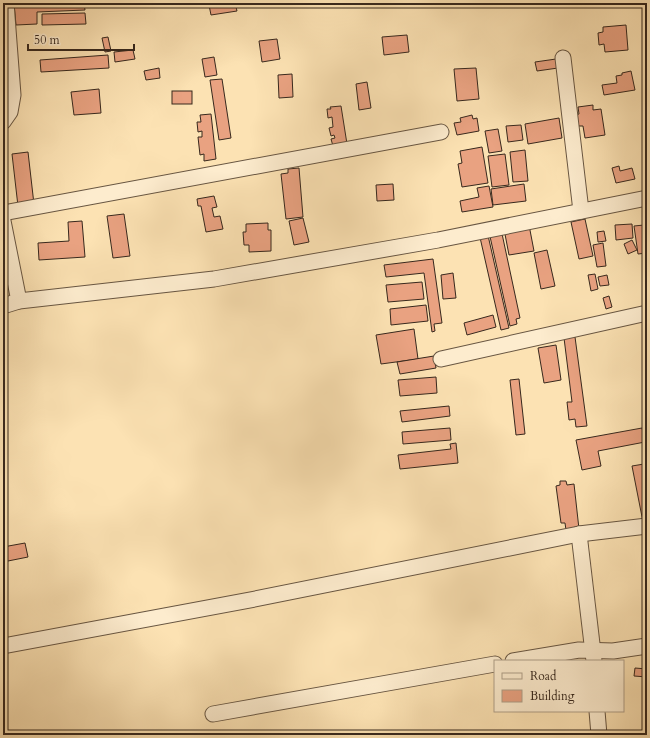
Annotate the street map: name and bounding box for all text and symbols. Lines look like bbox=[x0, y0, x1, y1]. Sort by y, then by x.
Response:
scale bar bbox=[28, 26, 134, 52]
text: 50 m bbox=[34, 32, 61, 48]
legend bbox=[494, 660, 624, 712]
text: Road bbox=[530, 668, 557, 684]
text: Building bbox=[530, 688, 575, 704]

